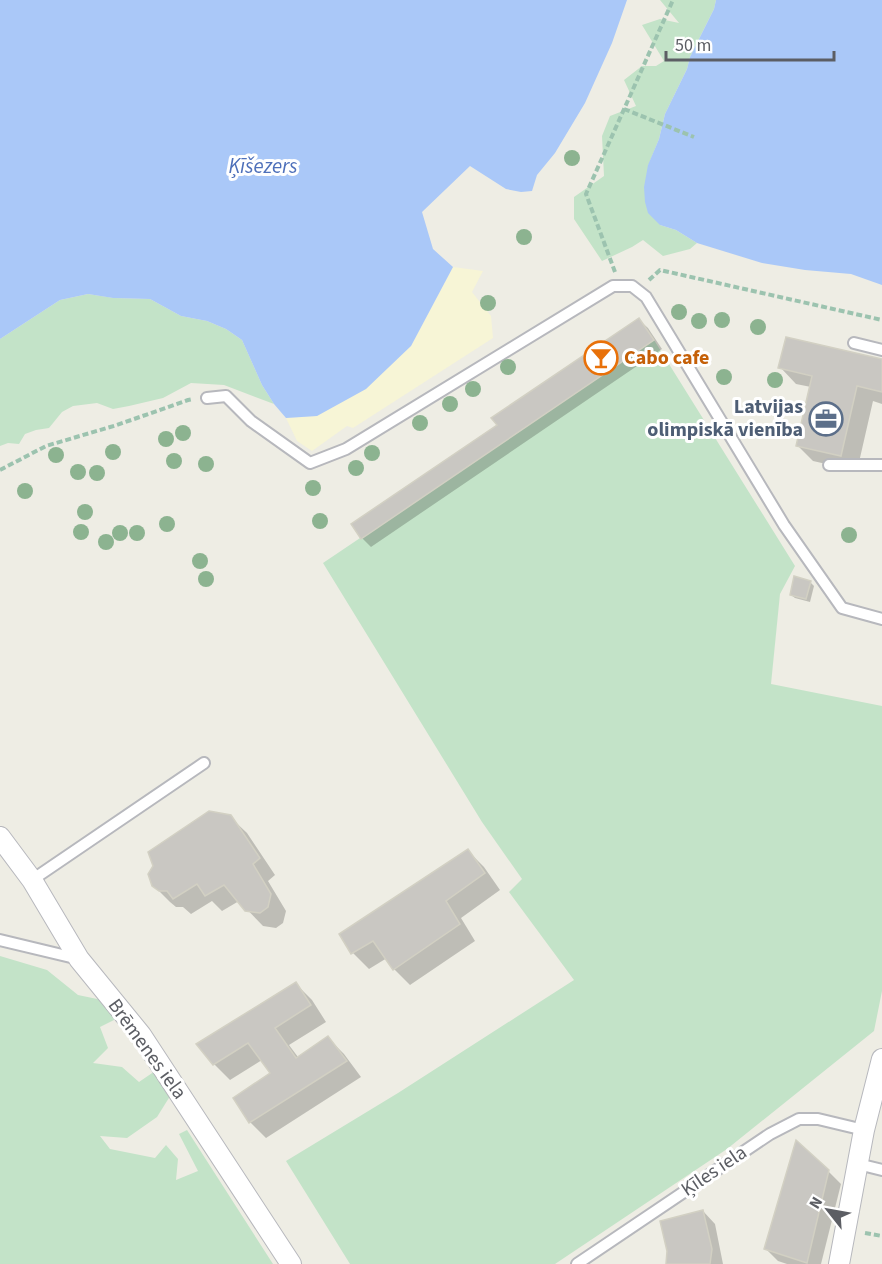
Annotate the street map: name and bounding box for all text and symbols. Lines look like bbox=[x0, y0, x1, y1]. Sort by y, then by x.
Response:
scale bar bbox=[666, 24, 834, 62]
text: 50 m bbox=[675, 33, 711, 58]
water label: Ķīšezers bbox=[228, 151, 298, 181]
bar icon: Cabo cafe bbox=[583, 340, 619, 376]
place label: Cabo cafe bbox=[624, 344, 709, 372]
place label: Latvijas olimpiskā vienība bbox=[647, 393, 803, 444]
office icon: Latvijas olimpiskā vienība bbox=[808, 401, 844, 437]
street label: Brēmenes iela bbox=[101, 993, 193, 1105]
street label: Ķīles iela bbox=[676, 1139, 752, 1203]
north arrow bbox=[798, 1180, 858, 1240]
text: N bbox=[804, 1193, 828, 1213]

